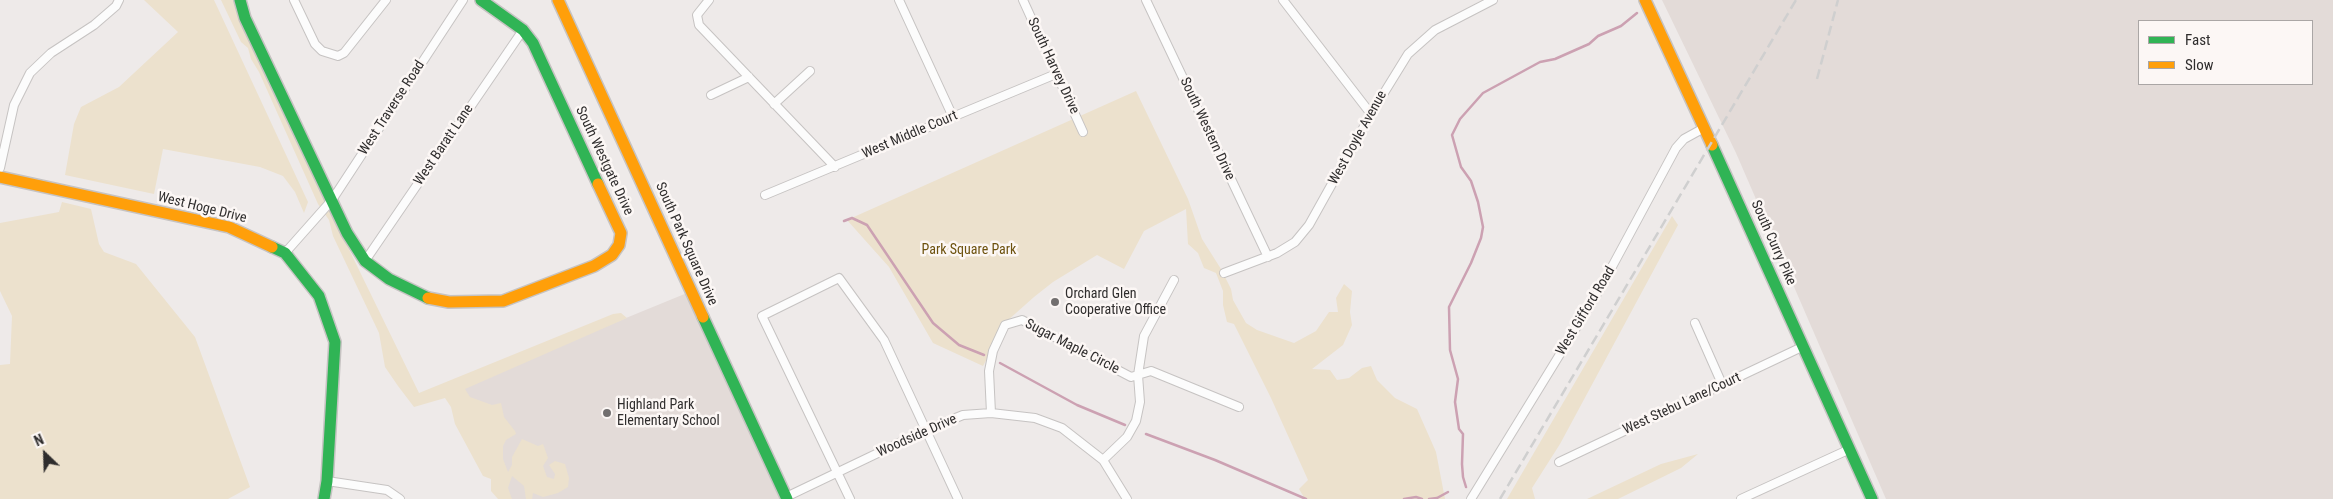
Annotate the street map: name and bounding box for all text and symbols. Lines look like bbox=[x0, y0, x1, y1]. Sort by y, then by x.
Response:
street label: South Harvey Drive bbox=[1023, 15, 1083, 117]
legend bbox=[2138, 20, 2313, 85]
text: Fast bbox=[2185, 31, 2210, 49]
text: Slow bbox=[2185, 56, 2214, 74]
street label: West Traverse Road bbox=[355, 58, 429, 158]
street label: South Western Drive bbox=[1176, 75, 1238, 183]
street label: West Doyle Avenue bbox=[1325, 88, 1391, 188]
street label: West Baratt Lane bbox=[411, 101, 477, 189]
street label: South Westgate Drive bbox=[571, 104, 637, 218]
street label: West Middle Court bbox=[860, 107, 960, 163]
street label: South Park Square Drive bbox=[651, 180, 721, 308]
street label: West Hoge Drive bbox=[156, 189, 248, 227]
street label: South Curry Pike bbox=[1747, 198, 1799, 288]
park label: Park Square Park bbox=[922, 242, 1016, 258]
street label: West Gifford Road bbox=[1553, 264, 1619, 358]
place label: Orchard Glen Cooperative Office bbox=[1065, 286, 1166, 318]
marker: Orchard Glen Cooperative Office bbox=[1049, 296, 1061, 308]
street label: Sugar Maple Circle bbox=[1022, 316, 1122, 378]
street label: West Stebu Lane/Court bbox=[1620, 369, 1744, 439]
place label: Highland Park Elementary School bbox=[617, 397, 720, 430]
marker: Highland Park Elementary School bbox=[601, 407, 613, 419]
street label: Woodside Drive bbox=[874, 411, 960, 461]
north arrow bbox=[20, 429, 70, 479]
text: N bbox=[32, 431, 46, 449]

